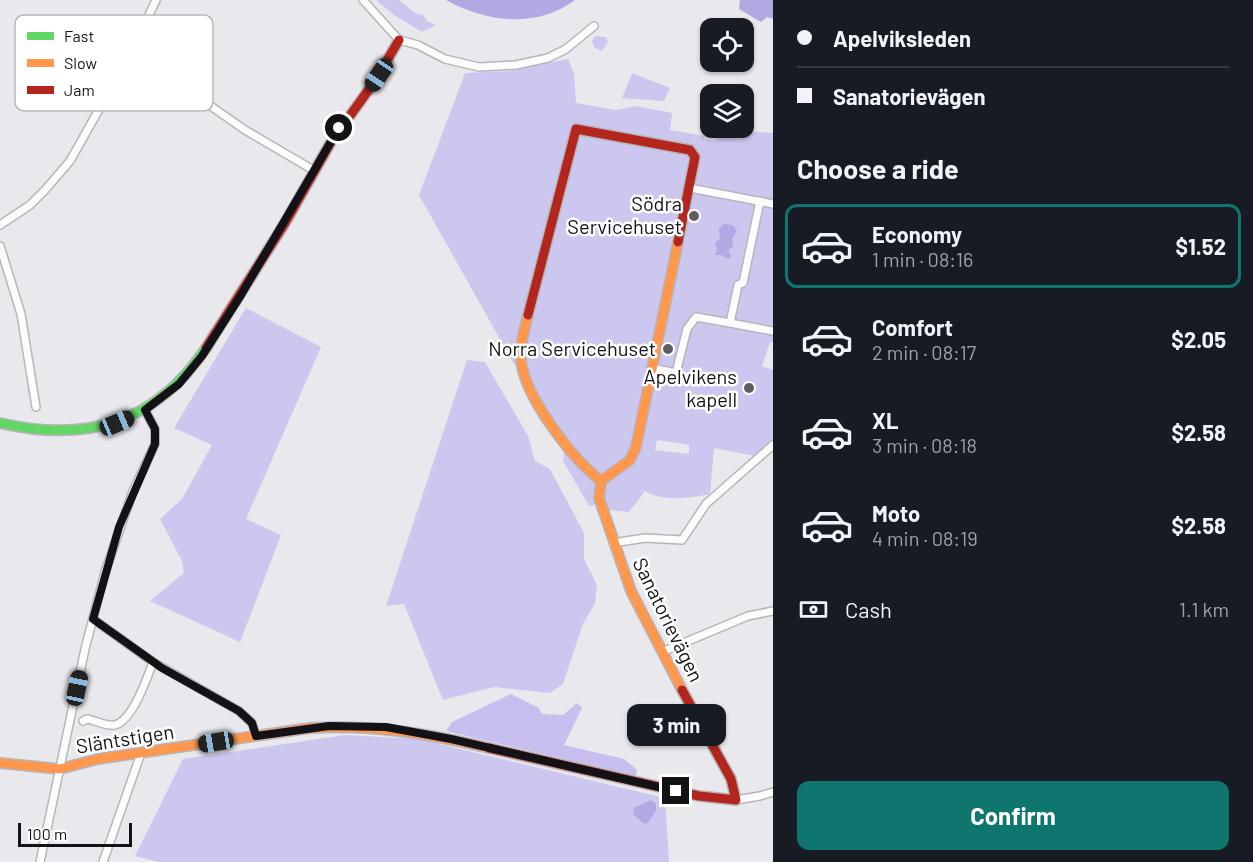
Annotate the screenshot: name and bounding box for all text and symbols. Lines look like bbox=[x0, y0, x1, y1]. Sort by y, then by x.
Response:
legend bbox=[15, 15, 213, 111]
map controls bbox=[700, 18, 754, 138]
button: locate bbox=[700, 18, 754, 72]
text: Apelviksleden bbox=[833, 25, 971, 51]
text: Fast bbox=[64, 26, 94, 45]
text: Slow bbox=[64, 53, 97, 72]
car bbox=[361, 55, 397, 95]
text: Jam bbox=[64, 80, 95, 99]
text: Sanatorievägen bbox=[833, 83, 986, 109]
button: layers bbox=[700, 84, 754, 138]
route start bbox=[325, 114, 352, 141]
text: Choose a ride bbox=[797, 152, 959, 184]
place label: Södra Servicehuset bbox=[567, 191, 682, 238]
marker: Södra Servicehuset bbox=[687, 209, 701, 223]
icon: car bbox=[800, 219, 854, 273]
text: Economy bbox=[872, 221, 962, 247]
text: $1.52 bbox=[1176, 233, 1226, 259]
text: 1 min · 08:16 bbox=[872, 247, 973, 271]
icon: car bbox=[800, 312, 854, 366]
text: Comfort bbox=[872, 314, 953, 340]
text: $2.05 bbox=[1171, 326, 1226, 352]
place label: Norra Servicehuset bbox=[488, 336, 656, 360]
text: 2 min · 08:17 bbox=[872, 340, 976, 364]
marker: Norra Servicehuset bbox=[661, 342, 675, 356]
place label: Apelvikens kapell bbox=[643, 364, 737, 411]
marker: Apelvikens kapell bbox=[742, 381, 756, 395]
icon: car bbox=[800, 405, 854, 459]
text: XL bbox=[872, 407, 898, 433]
car bbox=[97, 408, 137, 438]
text: $2.58 bbox=[1171, 419, 1226, 445]
text: 3 min · 08:18 bbox=[872, 433, 977, 457]
icon: car bbox=[800, 498, 854, 552]
text: Moto bbox=[872, 500, 920, 526]
text: $2.58 bbox=[1171, 512, 1226, 538]
text: 4 min · 08:19 bbox=[872, 526, 978, 550]
street label: Sanatorievägen bbox=[629, 554, 709, 686]
icon: cash bbox=[797, 593, 830, 626]
text: Cash bbox=[845, 596, 892, 622]
text: 1.1 km bbox=[1179, 597, 1229, 621]
car bbox=[64, 669, 90, 707]
callout: 3 min bbox=[626, 704, 726, 746]
text: 3 min bbox=[653, 713, 700, 737]
street label: Släntstigen bbox=[74, 718, 175, 758]
car bbox=[197, 730, 235, 754]
route end bbox=[662, 777, 689, 804]
button: Confirm bbox=[797, 781, 1229, 850]
scale bar bbox=[18, 820, 132, 848]
text: 100 m bbox=[27, 824, 67, 843]

